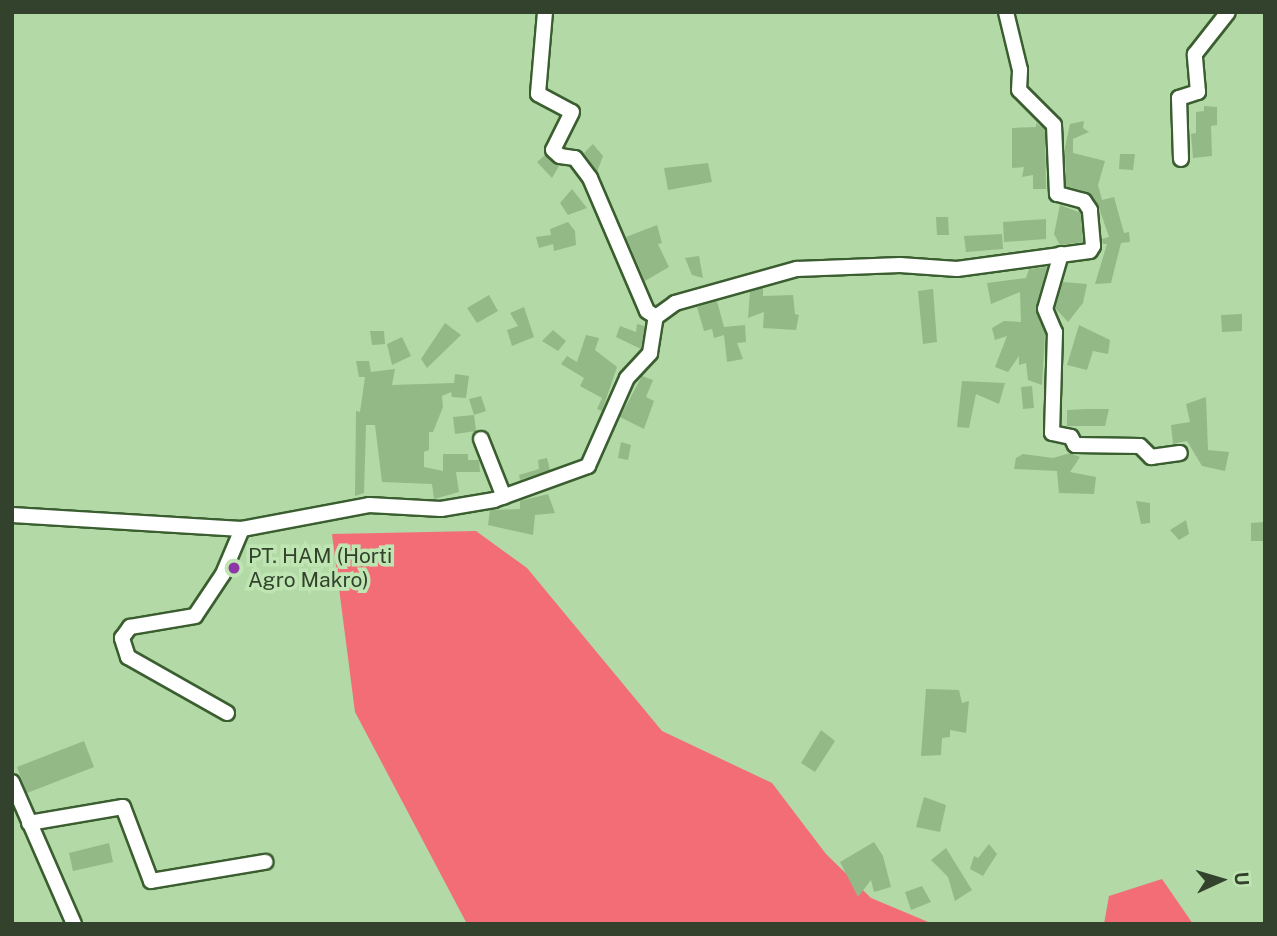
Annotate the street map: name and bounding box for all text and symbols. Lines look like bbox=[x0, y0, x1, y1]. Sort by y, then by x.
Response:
place label: PT. HAM (Horti Agro Makro) bbox=[248, 543, 392, 593]
marker: PT. HAM (Horti Agro Makro) bbox=[226, 560, 242, 576]
north arrow bbox=[1186, 845, 1256, 915]
text: U bbox=[1230, 871, 1253, 886]

